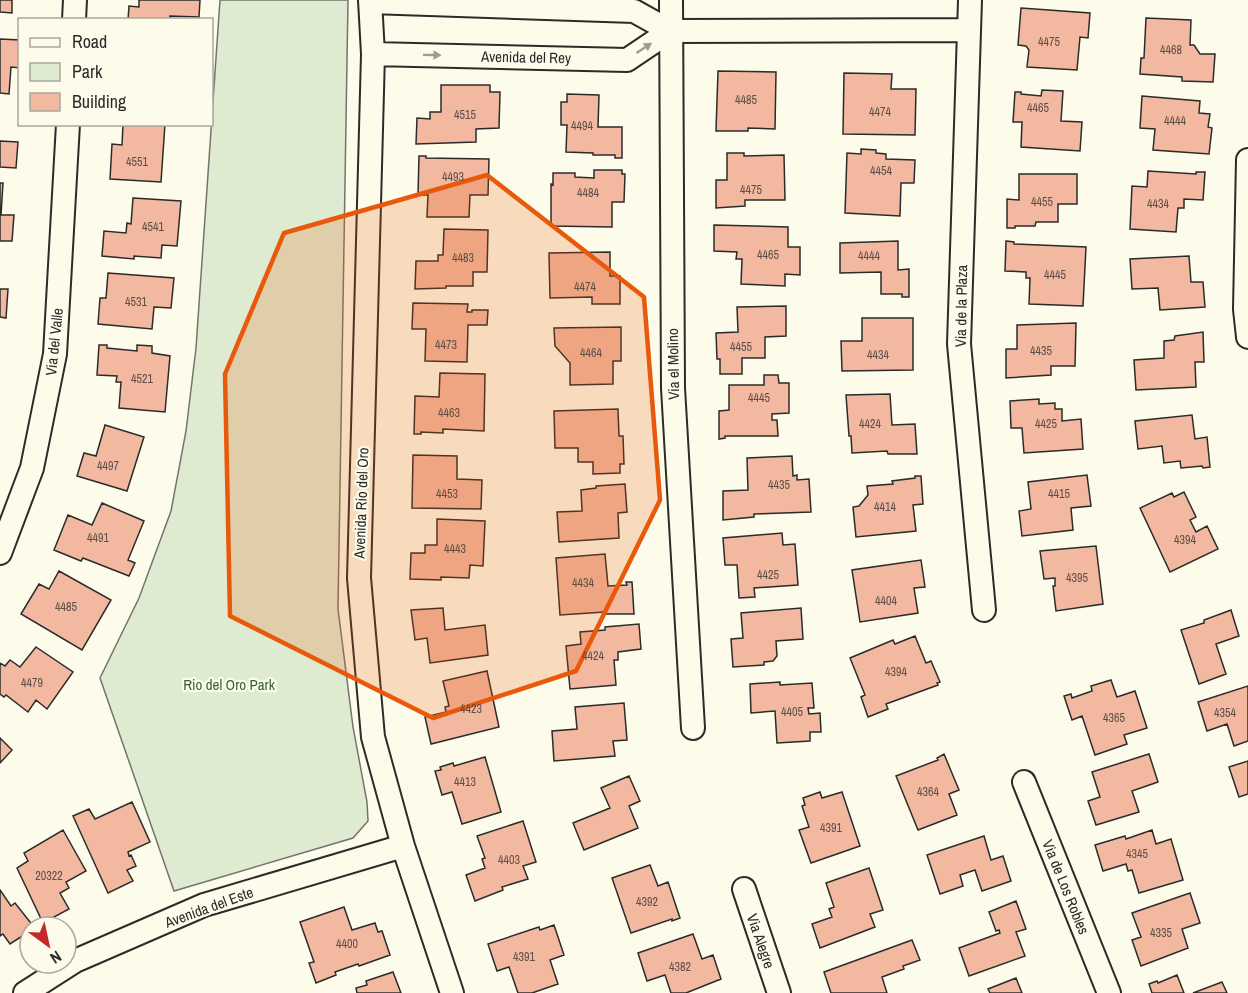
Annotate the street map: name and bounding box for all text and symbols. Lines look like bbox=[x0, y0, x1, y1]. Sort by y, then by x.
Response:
legend bbox=[18, 18, 213, 126]
text: Road bbox=[72, 29, 107, 54]
house number: 4475 bbox=[1038, 34, 1060, 50]
house number: 4468 bbox=[1160, 42, 1182, 58]
one-way arrow bbox=[636, 43, 652, 54]
street label: Avenida del Rey bbox=[480, 46, 572, 68]
one-way arrow bbox=[422, 51, 441, 60]
text: Park bbox=[72, 59, 103, 84]
text: Building bbox=[72, 89, 127, 114]
house number: 4485 bbox=[735, 92, 757, 108]
house number: 4465 bbox=[1027, 100, 1049, 116]
house number: 4474 bbox=[869, 104, 891, 120]
house number: 4515 bbox=[454, 107, 476, 123]
house number: 4444 bbox=[1164, 113, 1186, 129]
house number: 4494 bbox=[571, 118, 593, 134]
house number: 4551 bbox=[126, 154, 148, 170]
house number: 4454 bbox=[870, 163, 892, 179]
house number: 4493 bbox=[442, 169, 464, 185]
house number: 4475 bbox=[740, 182, 762, 198]
house number: 4484 bbox=[577, 185, 599, 201]
house number: 4455 bbox=[1031, 194, 1053, 210]
house number: 4434 bbox=[1147, 196, 1169, 212]
house number: 4541 bbox=[142, 219, 164, 235]
house number: 4465 bbox=[757, 247, 779, 263]
house number: 4444 bbox=[858, 248, 880, 264]
house number: 4483 bbox=[452, 250, 474, 266]
street label: Via de la Plaza bbox=[950, 264, 972, 347]
house number: 4445 bbox=[1044, 267, 1066, 283]
house number: 4474 bbox=[574, 279, 596, 295]
house number: 4531 bbox=[125, 294, 147, 310]
street label: Via del Valle bbox=[40, 307, 68, 377]
street label: Via el Molino bbox=[662, 328, 684, 400]
house number: 4473 bbox=[435, 337, 457, 353]
house number: 4455 bbox=[730, 339, 752, 355]
house number: 4435 bbox=[1030, 343, 1052, 359]
house number: 4464 bbox=[580, 345, 602, 361]
house number: 4434 bbox=[867, 347, 889, 363]
house number: 4521 bbox=[131, 371, 153, 387]
house number: 4445 bbox=[748, 390, 770, 406]
house number: 4463 bbox=[438, 405, 460, 421]
house number: 4424 bbox=[859, 416, 881, 432]
house number: 4425 bbox=[1035, 416, 1057, 432]
street label: Avenida Rio del Oro bbox=[349, 447, 373, 560]
house number: 4497 bbox=[97, 458, 119, 474]
house number: 4435 bbox=[768, 477, 790, 493]
house number: 4453 bbox=[436, 486, 458, 502]
house number: 4415 bbox=[1048, 486, 1070, 502]
house number: 4414 bbox=[874, 499, 896, 515]
house number: 4491 bbox=[87, 530, 109, 546]
house number: 4394 bbox=[1174, 532, 1196, 548]
house number: 4443 bbox=[444, 541, 466, 557]
house number: 4425 bbox=[757, 567, 779, 583]
house number: 4395 bbox=[1066, 570, 1088, 586]
house number: 4434 bbox=[572, 575, 594, 591]
house number: 4404 bbox=[875, 593, 897, 609]
house number: 4485 bbox=[55, 599, 77, 615]
house number: 4424 bbox=[582, 648, 604, 664]
house number: 4394 bbox=[885, 664, 907, 680]
park label: Rio del Oro Park bbox=[183, 674, 276, 695]
house number: 4479 bbox=[21, 675, 43, 691]
house number: 4423 bbox=[460, 701, 482, 717]
house number: 4405 bbox=[781, 704, 803, 720]
house number: 4354 bbox=[1214, 705, 1236, 721]
house number: 4365 bbox=[1103, 710, 1125, 726]
house number: 4413 bbox=[454, 774, 476, 790]
house number: 4364 bbox=[917, 784, 939, 800]
house number: 4391 bbox=[820, 820, 842, 836]
street label: Via de Los Robles bbox=[1037, 837, 1095, 937]
house number: 4345 bbox=[1126, 846, 1148, 862]
house number: 4403 bbox=[498, 852, 520, 868]
house number: 20322 bbox=[35, 868, 63, 884]
street label: Avenida del Este bbox=[161, 881, 256, 933]
house number: 4392 bbox=[636, 894, 658, 910]
street label: Via Alegre bbox=[742, 911, 780, 971]
north arrow bbox=[18, 915, 78, 975]
house number: 4335 bbox=[1150, 925, 1172, 941]
house number: 4400 bbox=[336, 936, 358, 952]
text: N bbox=[46, 946, 66, 969]
house number: 4391 bbox=[513, 949, 535, 965]
house number: 4382 bbox=[669, 959, 691, 975]

